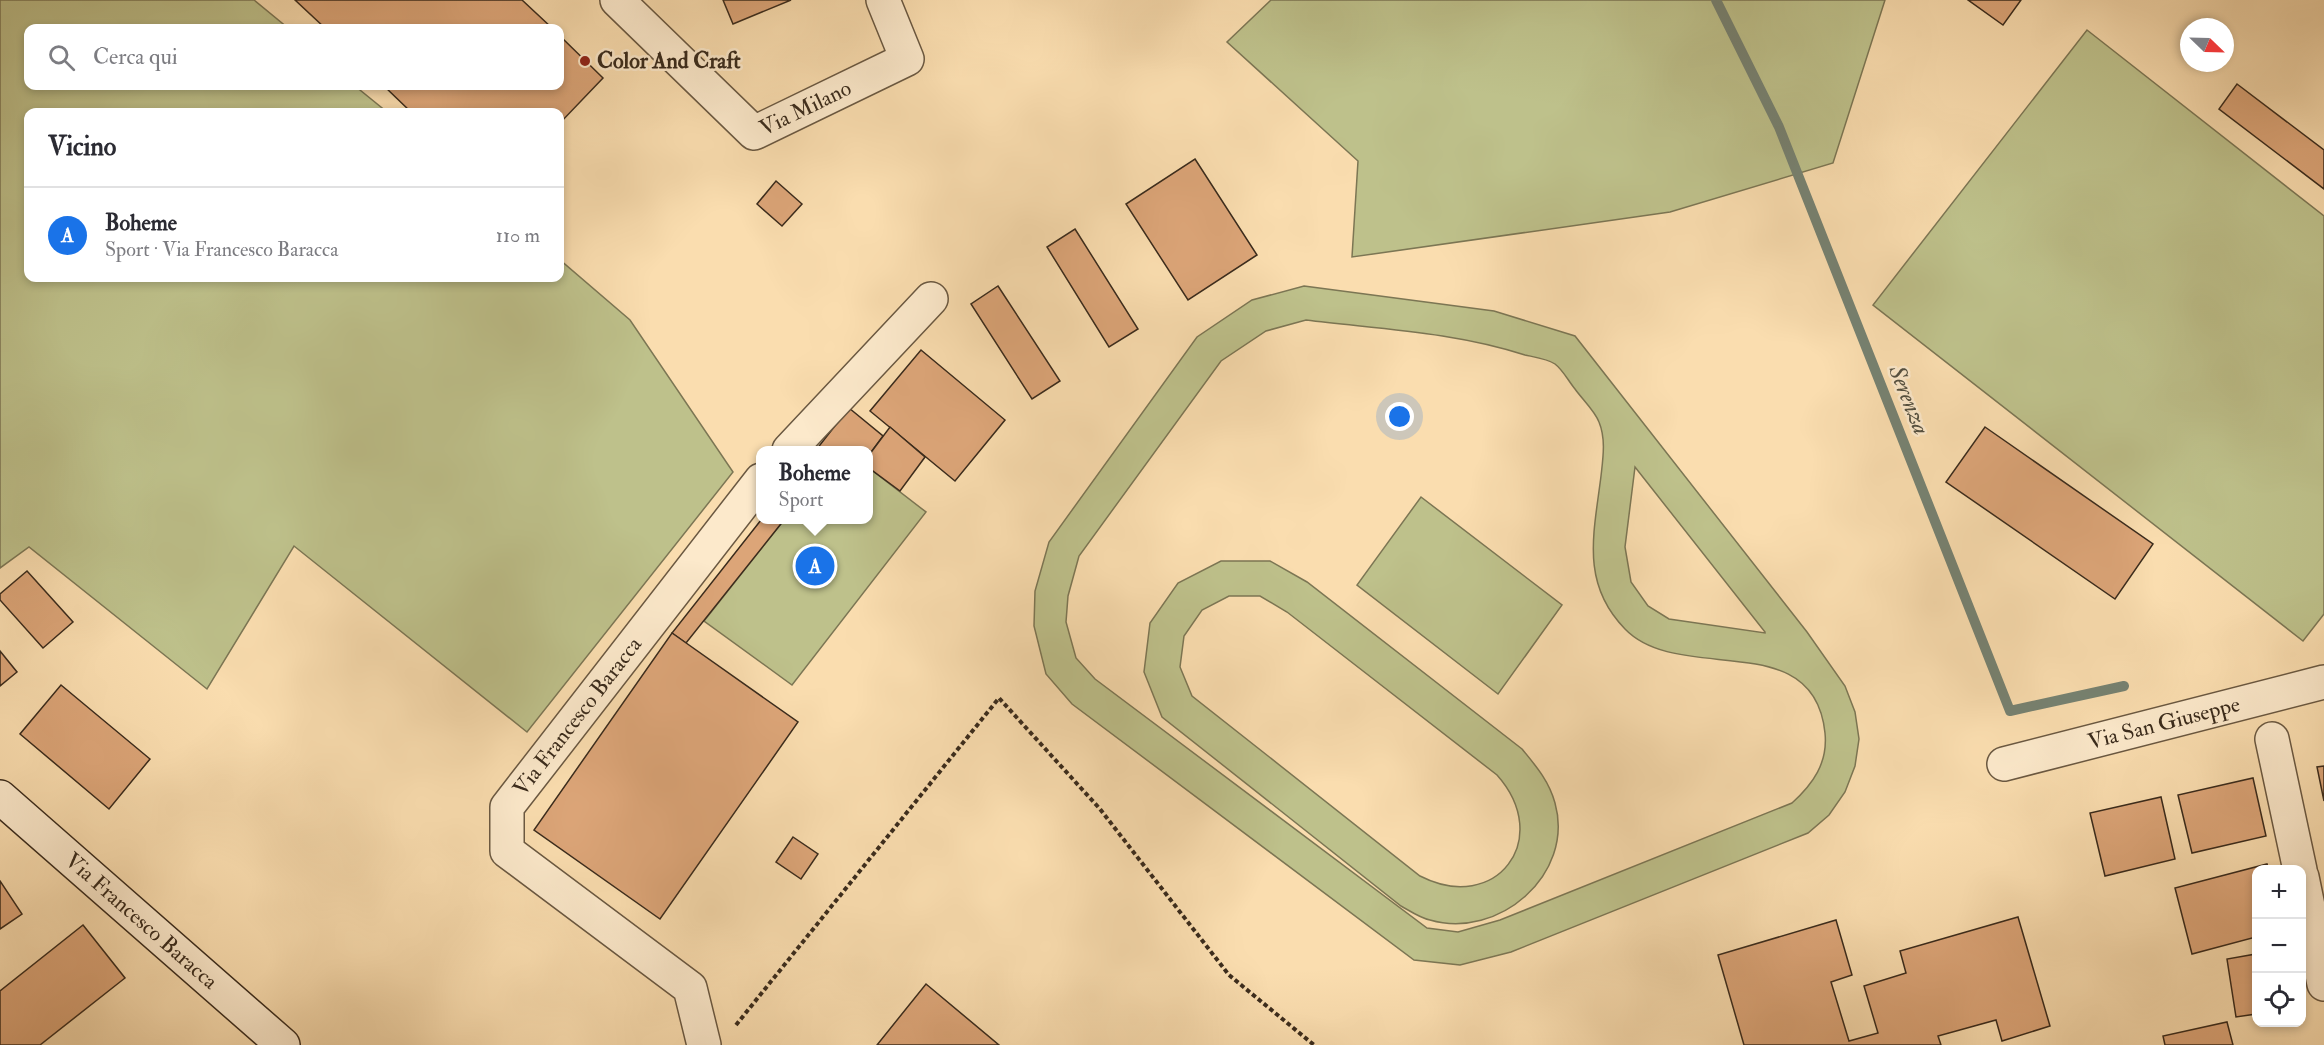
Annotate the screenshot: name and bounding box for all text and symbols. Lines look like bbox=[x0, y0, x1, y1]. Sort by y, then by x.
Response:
north arrow bbox=[2180, 18, 2234, 72]
search box bbox=[24, 24, 564, 90]
icon: search bbox=[45, 41, 78, 74]
text: Cerca qui bbox=[93, 43, 178, 71]
place label: Color And Craft bbox=[597, 47, 742, 75]
marker: Color And Craft bbox=[578, 54, 592, 68]
street label: Via Milano bbox=[755, 74, 856, 142]
text: Vicino bbox=[48, 131, 116, 163]
text: Boheme bbox=[105, 209, 177, 237]
text: A bbox=[61, 223, 74, 248]
text: 110 m bbox=[496, 223, 540, 248]
text: Sport · Via Francesco Baracca bbox=[105, 237, 338, 262]
water label: Serenza bbox=[1881, 360, 1937, 439]
your location bbox=[1385, 402, 1414, 431]
popup bbox=[756, 446, 873, 524]
text: Boheme bbox=[779, 459, 850, 487]
text: Sport bbox=[779, 487, 823, 512]
pin: A bbox=[796, 544, 834, 588]
street label: Via Francesco Baracca bbox=[507, 630, 648, 802]
street label: Via San Giuseppe bbox=[2085, 690, 2243, 756]
street label: Via Francesco Baracca bbox=[59, 846, 224, 996]
map controls bbox=[2252, 865, 2306, 1027]
button: + bbox=[2252, 865, 2306, 919]
button: − bbox=[2252, 919, 2306, 973]
button: locate bbox=[2252, 973, 2306, 1027]

